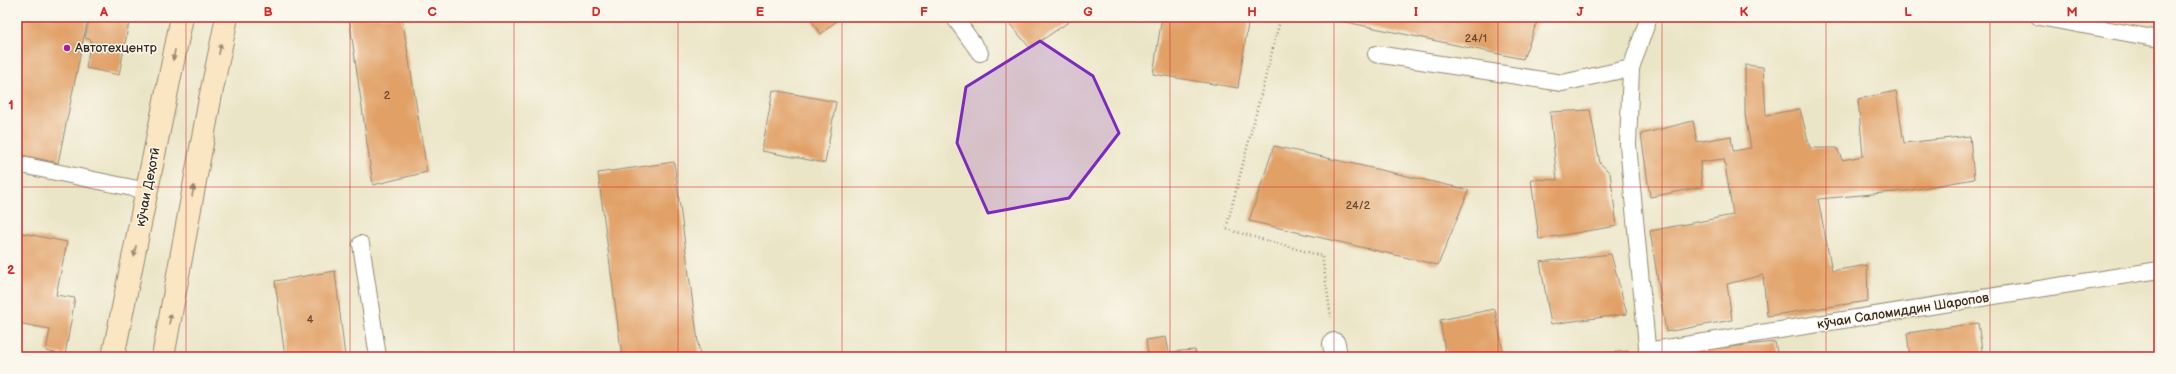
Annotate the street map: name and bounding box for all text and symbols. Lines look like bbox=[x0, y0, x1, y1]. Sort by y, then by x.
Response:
text: A bbox=[99, 4, 108, 20]
text: B bbox=[263, 4, 273, 20]
text: C bbox=[427, 4, 437, 20]
text: D bbox=[591, 4, 601, 20]
text: E bbox=[756, 4, 765, 20]
text: F bbox=[920, 4, 928, 20]
text: G bbox=[1083, 4, 1093, 20]
text: H bbox=[1247, 4, 1257, 20]
text: I bbox=[1414, 4, 1418, 20]
text: J bbox=[1576, 4, 1584, 20]
text: K bbox=[1740, 4, 1749, 20]
text: L bbox=[1904, 4, 1912, 20]
text: M bbox=[2066, 4, 2078, 20]
house number: 24/1 bbox=[1465, 32, 1487, 45]
place label: Автотехцентр bbox=[74, 40, 157, 56]
marker: Автотехцентр bbox=[62, 43, 72, 53]
one-way arrow bbox=[218, 43, 224, 55]
one-way arrow bbox=[171, 49, 177, 61]
house number: 2 bbox=[384, 89, 391, 102]
text: 1 bbox=[8, 97, 14, 113]
street label: кӯчаи Деҳотӣ bbox=[132, 146, 164, 228]
one-way arrow bbox=[190, 185, 196, 197]
house number: 24/2 bbox=[1346, 199, 1371, 212]
one-way arrow bbox=[131, 245, 137, 257]
text: 2 bbox=[7, 262, 15, 278]
street label: кӯчаи Саломиддин Шаропов bbox=[1816, 289, 1990, 332]
one-way arrow bbox=[167, 313, 173, 325]
house number: 4 bbox=[307, 313, 314, 326]

